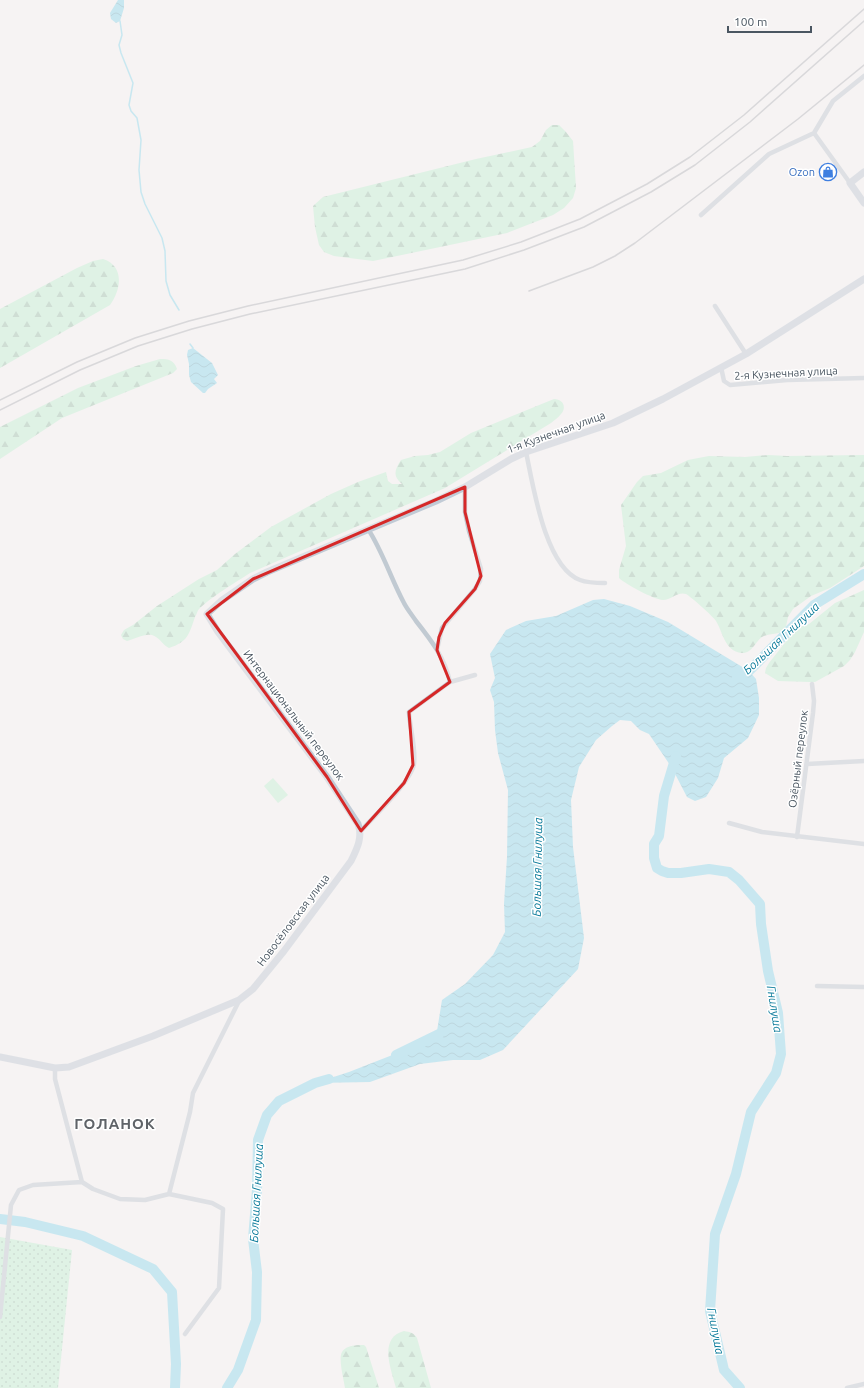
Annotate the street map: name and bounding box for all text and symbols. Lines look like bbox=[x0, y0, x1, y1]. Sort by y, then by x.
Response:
scale bar bbox=[728, 8, 811, 34]
text: 100 m bbox=[734, 15, 767, 28]
shop icon: Ozon bbox=[818, 162, 838, 182]
place label: Ozon bbox=[789, 166, 815, 178]
street label: 2-я Кузнечная улица bbox=[734, 364, 838, 382]
street label: 1-я Кузнечная улица bbox=[505, 409, 607, 455]
water label: Большая Гнилуша bbox=[740, 599, 822, 677]
street label: Интернациональный переулок bbox=[241, 648, 347, 783]
street label: Озёрный переулок bbox=[786, 709, 810, 809]
water label: Большая Гнилуша bbox=[530, 817, 544, 917]
street label: Новосёловская улица bbox=[255, 872, 331, 968]
water label: Гнилуша bbox=[765, 985, 785, 1034]
district label: ГОЛАНОК bbox=[74, 1115, 156, 1132]
water label: Большая Гнилуша bbox=[247, 1143, 265, 1243]
water label: Гнилуша bbox=[705, 1307, 727, 1356]

